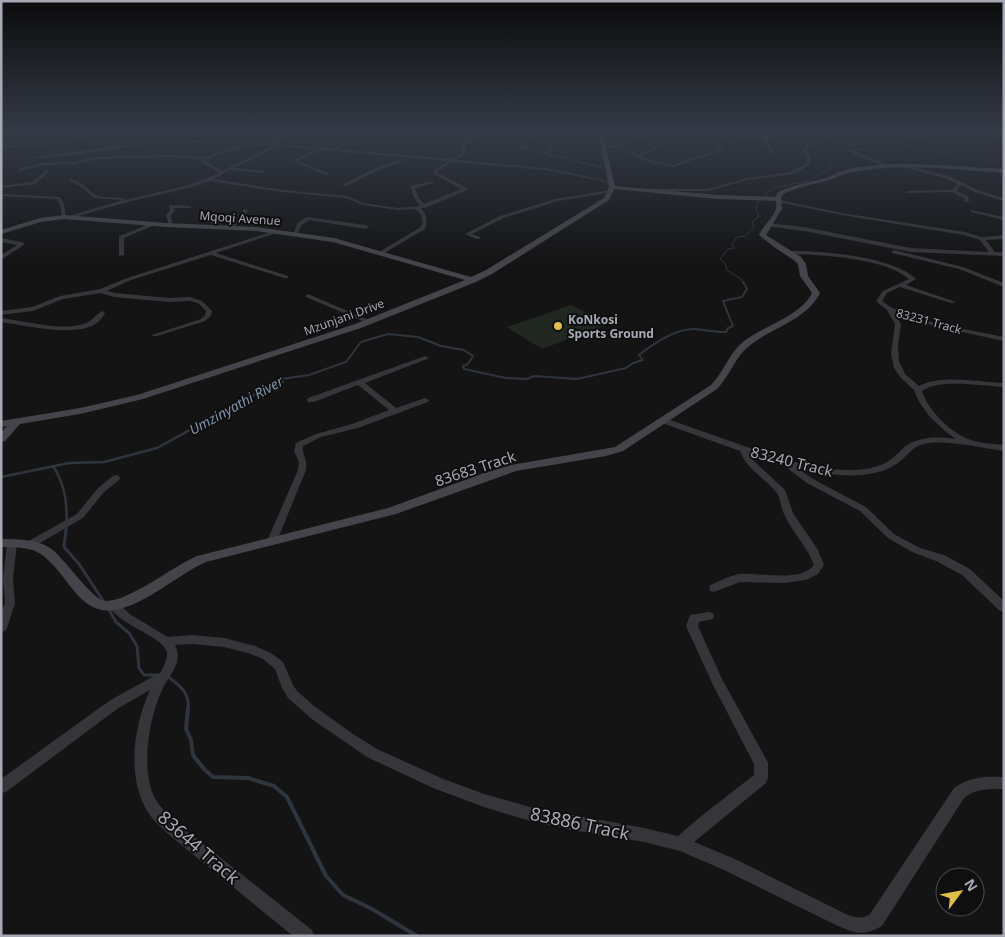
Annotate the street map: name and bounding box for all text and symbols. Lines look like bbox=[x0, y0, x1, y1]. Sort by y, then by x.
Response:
street label: Mqoqi Avenue bbox=[199, 207, 281, 229]
street label: Mzunjani Drive bbox=[301, 294, 387, 339]
street label: 83231 Track bbox=[894, 304, 964, 338]
place label: KoNkosi Sports Ground bbox=[568, 311, 654, 342]
marker: KoNkosi Sports Ground bbox=[552, 320, 564, 332]
water label: Umzinyathi River bbox=[186, 371, 287, 439]
street label: 83240 Track bbox=[749, 441, 835, 481]
street label: 83683 Track bbox=[432, 446, 518, 490]
street label: 83886 Track bbox=[528, 801, 632, 845]
street label: 83644 Track bbox=[153, 805, 245, 889]
north arrow bbox=[935, 867, 985, 917]
text: N bbox=[960, 875, 983, 895]

